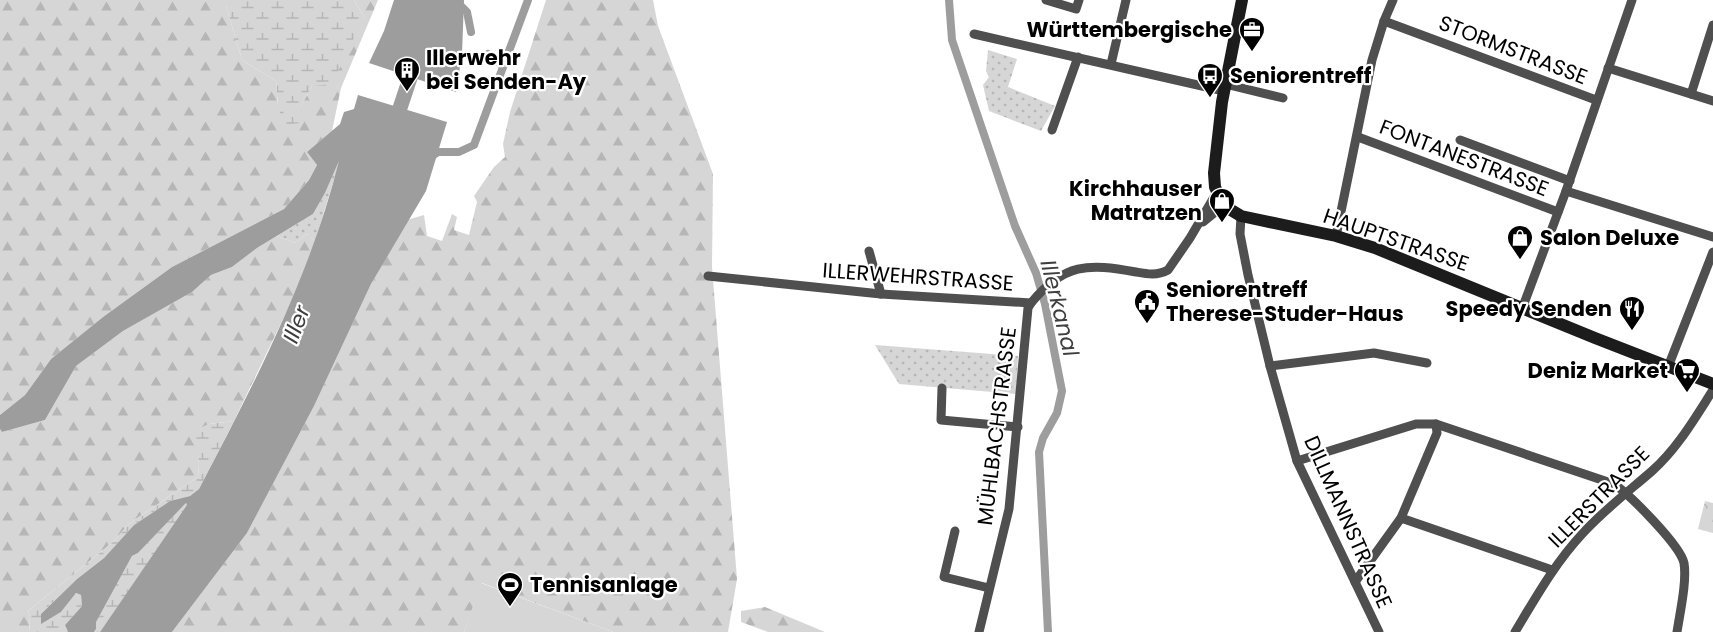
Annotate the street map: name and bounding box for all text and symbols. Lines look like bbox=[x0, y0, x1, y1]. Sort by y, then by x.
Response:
street label: STORMSTRASSE bbox=[1435, 8, 1592, 91]
place label: Württembergische bbox=[1026, 15, 1232, 44]
office icon: Württembergische bbox=[1237, 15, 1267, 53]
place label: Illerwehr bei Senden-Ay bbox=[426, 43, 587, 96]
building icon: Illerwehr bei Senden-Ay bbox=[392, 55, 422, 93]
bus stop icon: Seniorentreff bbox=[1195, 61, 1225, 99]
place label: Seniorentreff bbox=[1230, 61, 1372, 90]
street label: FONTANESTRASSE bbox=[1375, 112, 1553, 203]
place label: Kirchhauser Matratzen bbox=[1069, 174, 1202, 227]
shop icon: Kirchhauser Matratzen bbox=[1207, 186, 1237, 224]
street label: HAUPTSTRASSE bbox=[1319, 201, 1473, 278]
shop icon: Salon Deluxe bbox=[1505, 223, 1535, 261]
place label: Salon Deluxe bbox=[1540, 223, 1679, 252]
street label: ILLERWEHRSTRASSE bbox=[822, 255, 1015, 298]
water label: Illerkanal bbox=[1033, 257, 1087, 360]
place label: Seniorentreff Therese-Studer-Haus bbox=[1166, 275, 1404, 328]
public building icon: Seniorentreff Therese-Studer-Haus bbox=[1132, 287, 1162, 325]
place label: Speedy Senden bbox=[1446, 294, 1612, 323]
restaurant icon: Speedy Senden bbox=[1617, 294, 1647, 332]
water label: Iller bbox=[275, 300, 318, 348]
street label: MÜHLBACHSTRASSE bbox=[970, 325, 1023, 527]
place label: Deniz Market bbox=[1528, 356, 1668, 385]
supermarket icon: Deniz Market bbox=[1672, 356, 1702, 394]
street label: DILLMANNSTRASSE bbox=[1297, 431, 1400, 613]
street label: ILLERSTRASSE bbox=[1541, 439, 1656, 554]
sports icon: Tennisanlage bbox=[495, 570, 525, 608]
place label: Tennisanlage bbox=[530, 570, 678, 599]

